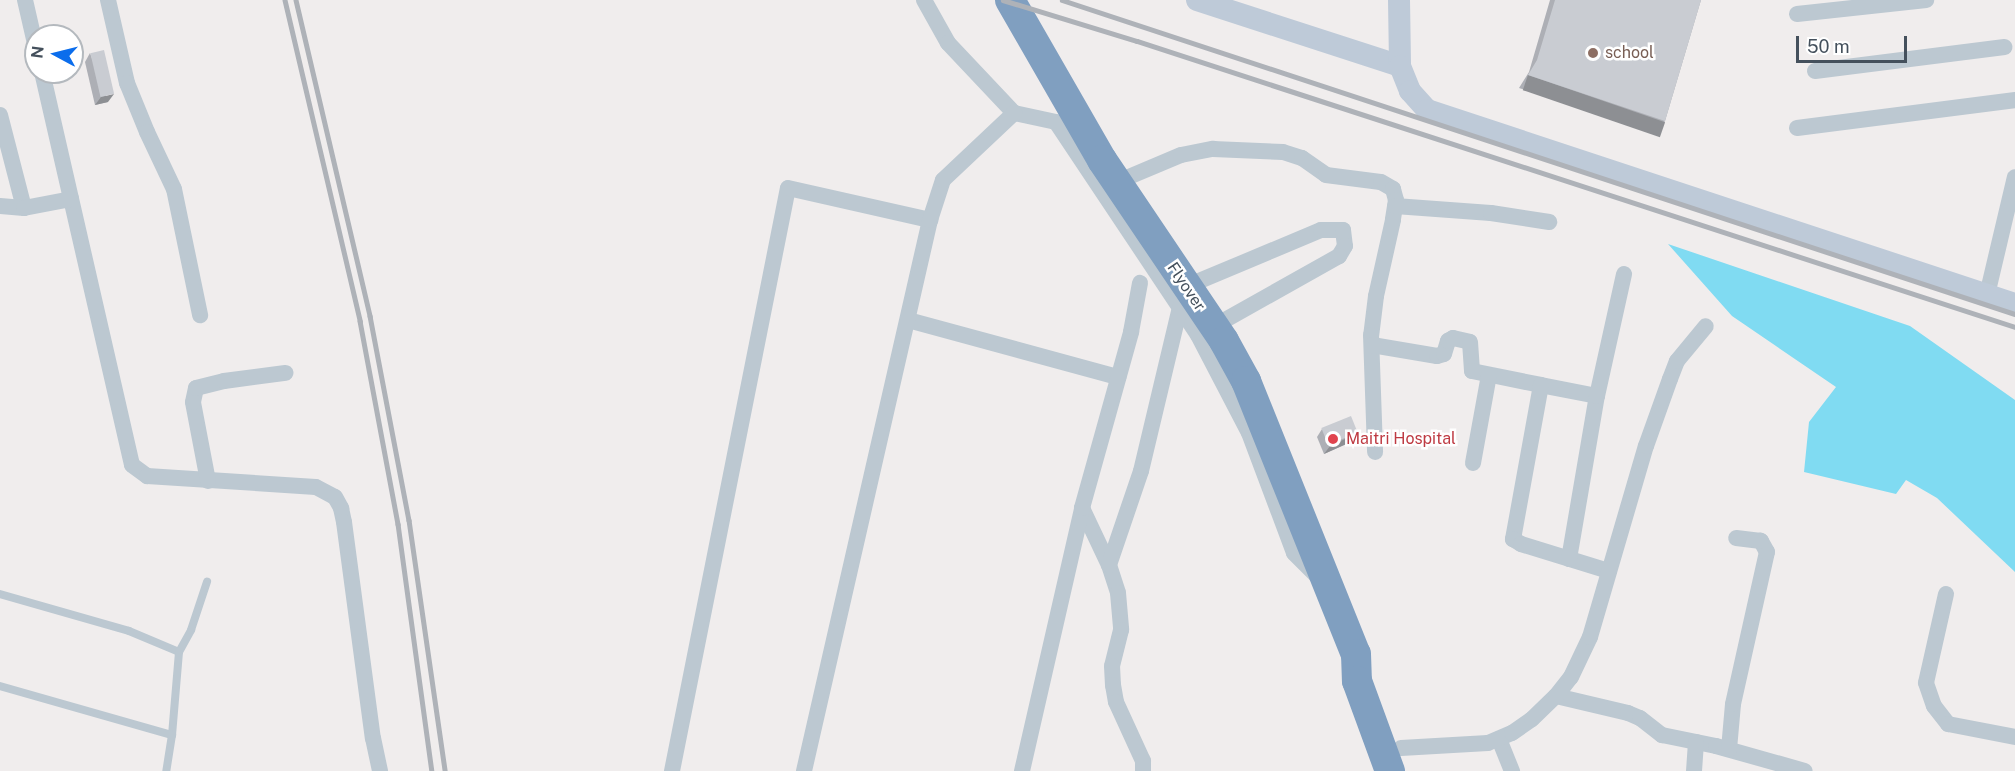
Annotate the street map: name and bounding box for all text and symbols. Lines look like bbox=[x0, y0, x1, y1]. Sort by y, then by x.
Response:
north arrow bbox=[24, 24, 84, 84]
scale bar bbox=[1799, 24, 1910, 62]
text: 50 m bbox=[1807, 36, 1850, 57]
place label: school bbox=[1605, 43, 1654, 63]
text: N bbox=[27, 45, 48, 59]
marker: school bbox=[1586, 46, 1600, 60]
street label: Flyover bbox=[1163, 259, 1209, 315]
place label: Maitri Hospital bbox=[1346, 429, 1456, 449]
marker: Maitri Hospital bbox=[1324, 430, 1342, 448]

